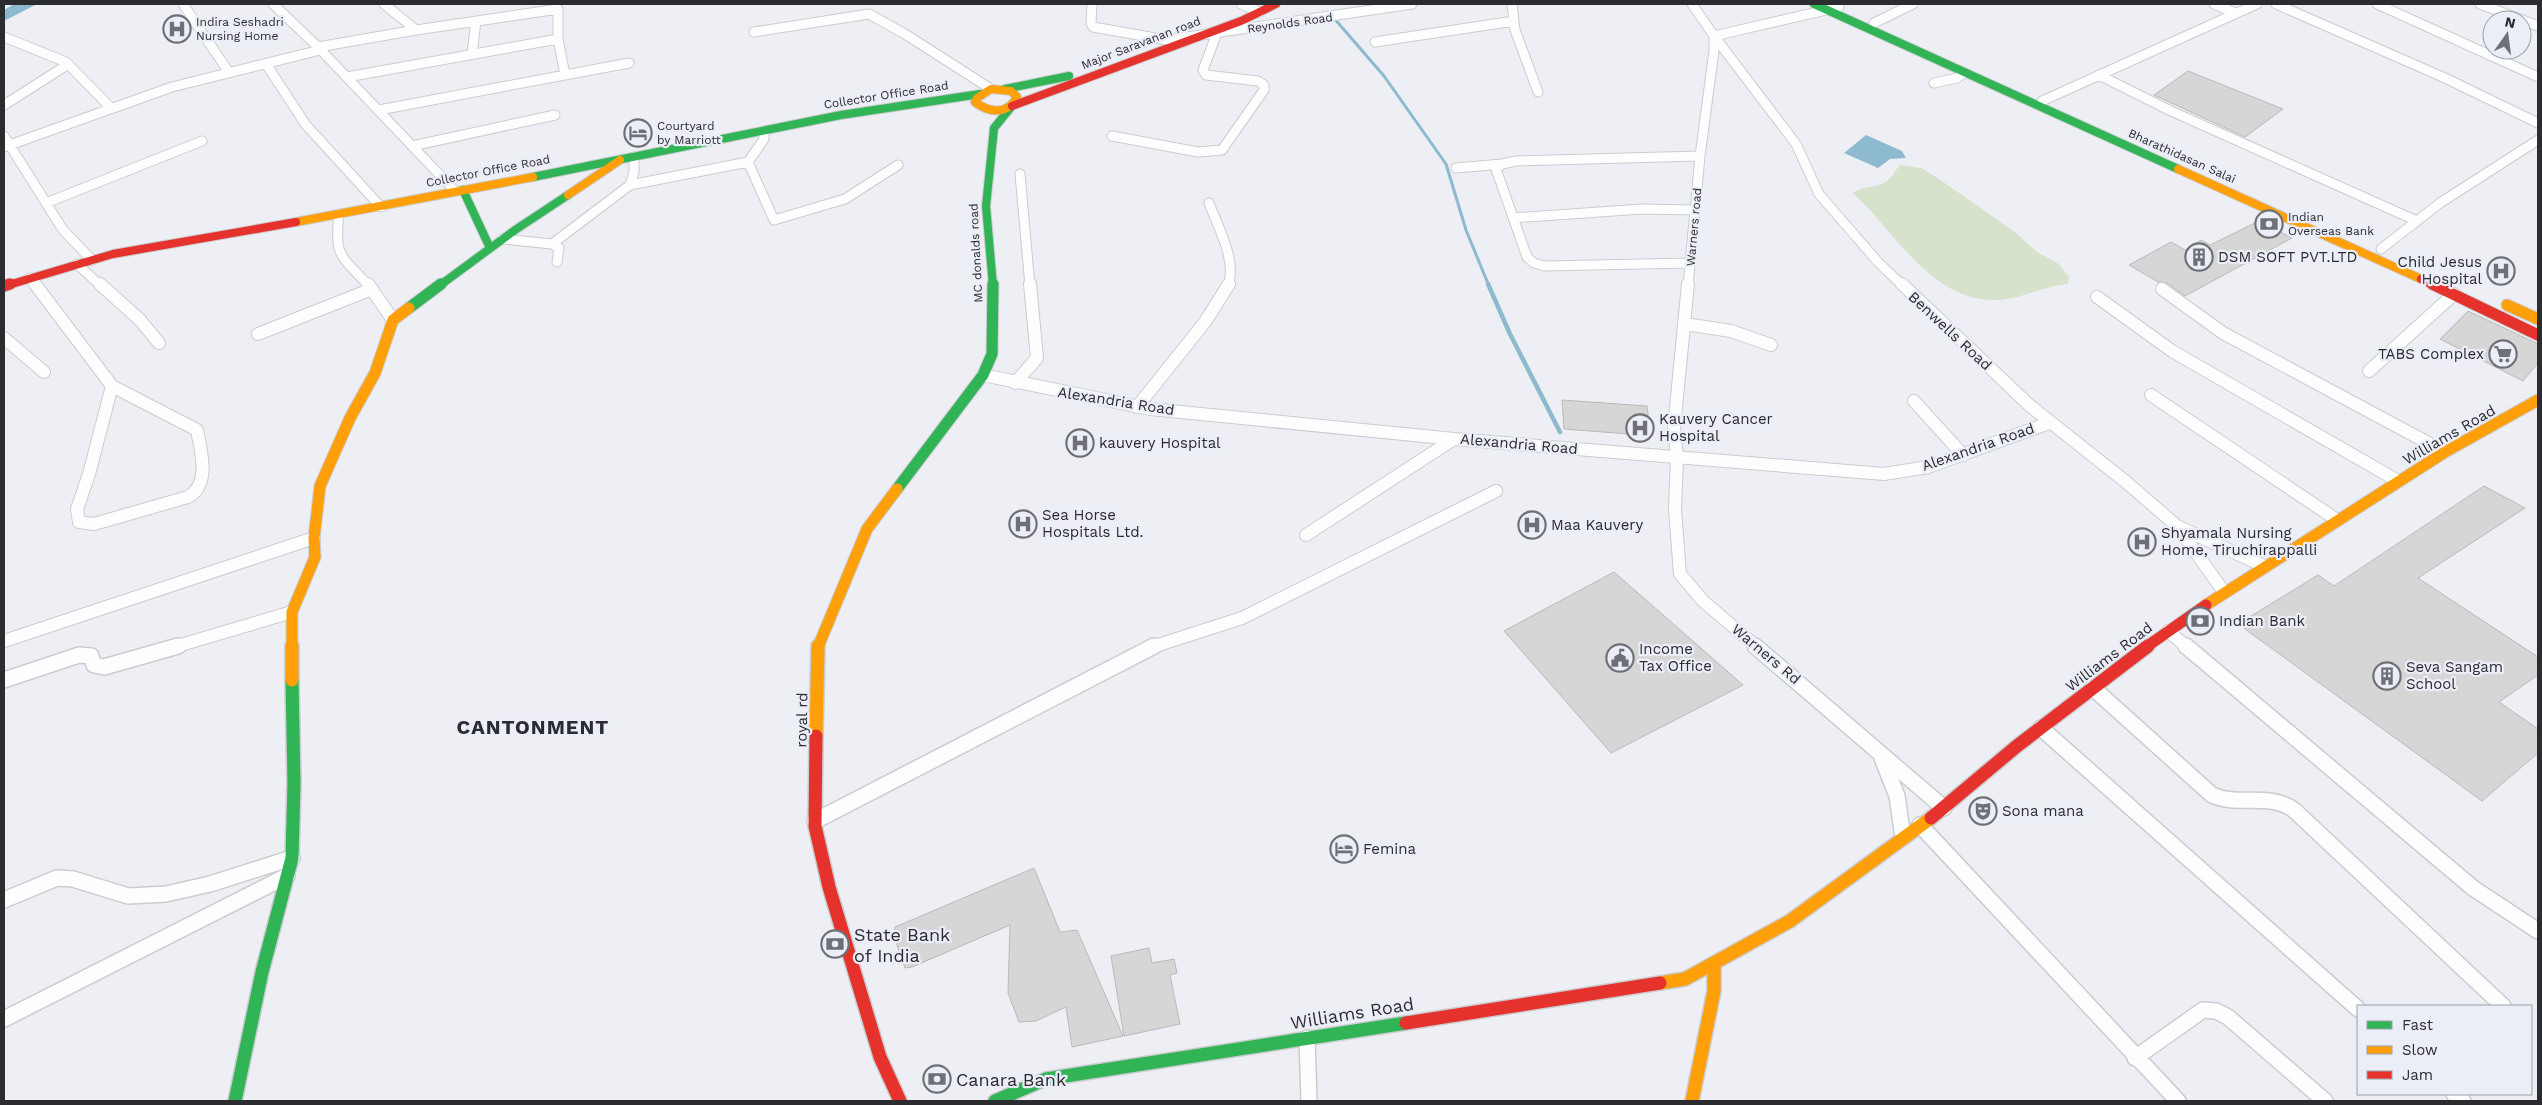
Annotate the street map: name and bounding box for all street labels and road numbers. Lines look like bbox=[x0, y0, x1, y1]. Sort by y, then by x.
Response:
street label: Reynolds Road bbox=[1246, 10, 1334, 36]
street label: Major Saravanan road bbox=[1079, 14, 1203, 72]
street label: Collector Office Road bbox=[823, 78, 949, 112]
street label: Bharathidasan Salai bbox=[2126, 126, 2238, 186]
street label: Collector Office Road bbox=[425, 152, 551, 190]
street label: Warners road bbox=[1684, 187, 1704, 267]
street label: MC donalds road bbox=[966, 203, 986, 303]
street label: Benwells Road bbox=[1905, 288, 1995, 374]
street label: Alexandria Road bbox=[1056, 383, 1176, 419]
street label: Williams Road bbox=[2399, 401, 2499, 469]
street label: Alexandria Road bbox=[1919, 419, 2037, 475]
street label: Alexandria Road bbox=[1460, 430, 1578, 458]
street label: Williams Road bbox=[2062, 619, 2156, 695]
street label: Warners Rd bbox=[1728, 620, 1804, 688]
street label: royal rd bbox=[793, 692, 811, 748]
street label: Williams Road bbox=[1289, 993, 1415, 1033]

